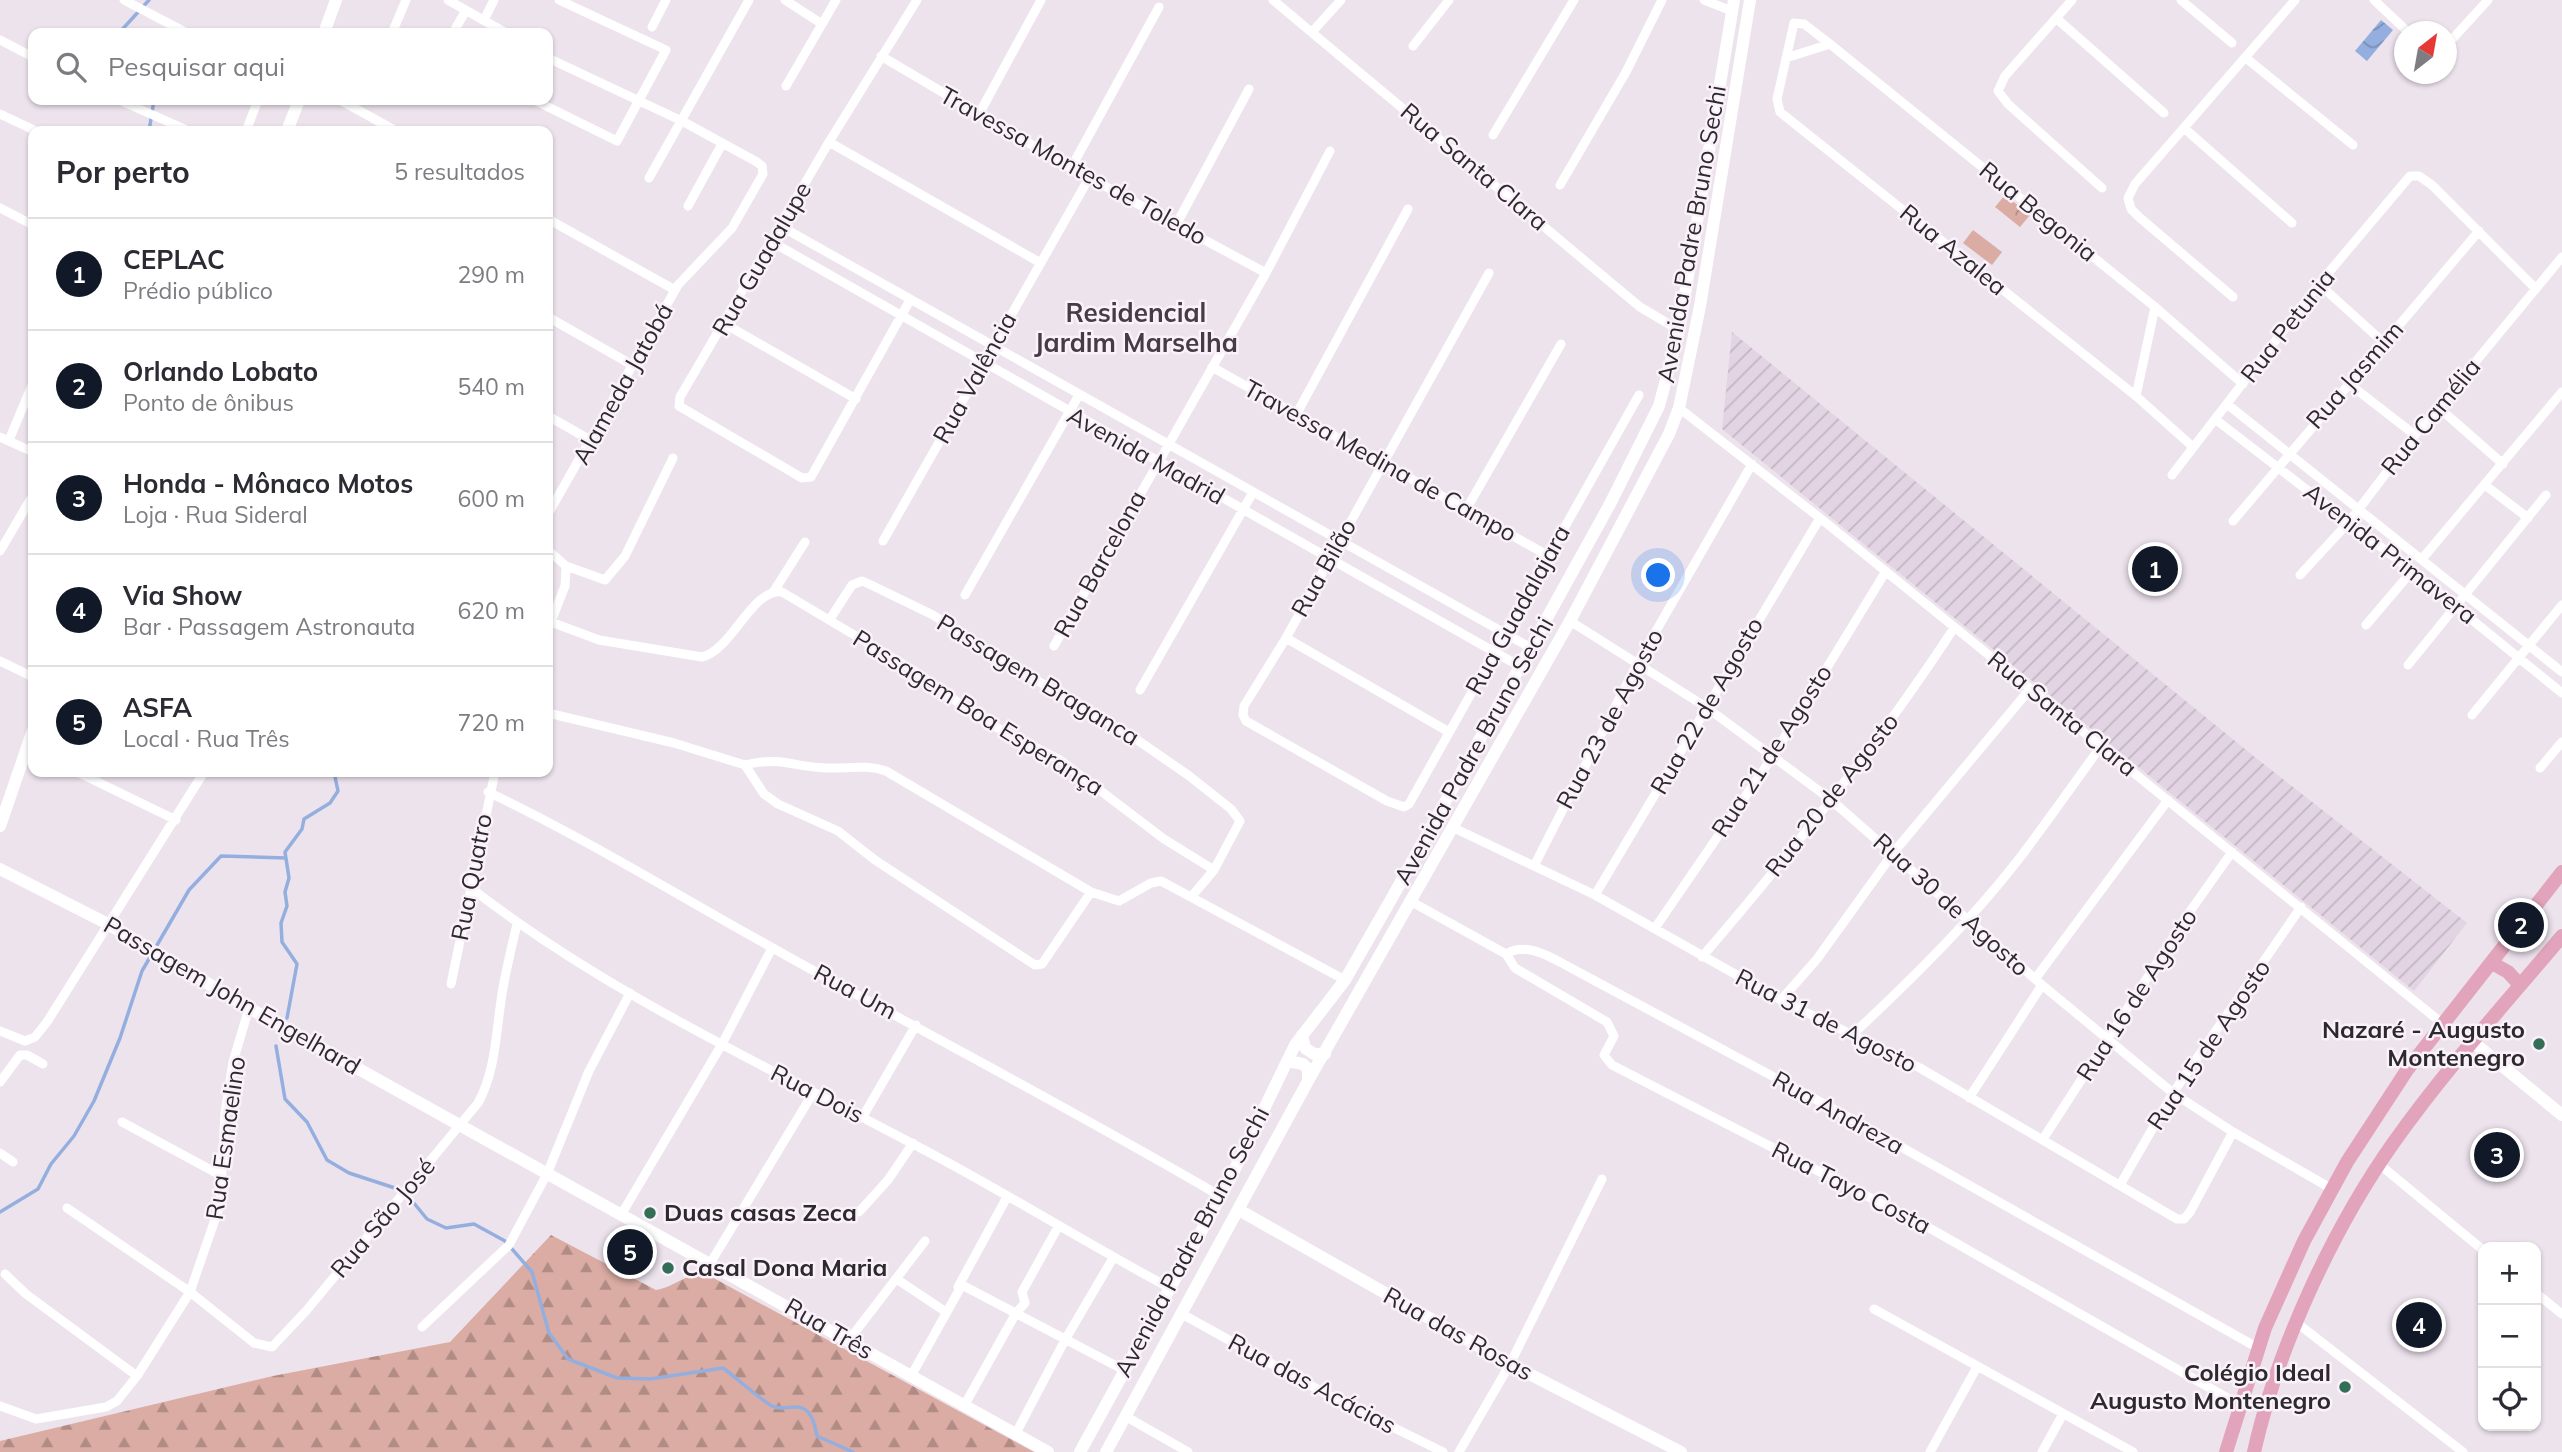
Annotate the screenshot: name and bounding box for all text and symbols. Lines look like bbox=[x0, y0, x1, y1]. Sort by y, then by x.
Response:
north arrow bbox=[2394, 21, 2457, 84]
search box bbox=[28, 28, 553, 105]
icon: search bbox=[52, 48, 90, 86]
text: Pesquisar aqui bbox=[108, 50, 285, 83]
street label: Travessa Montes de Toledo bbox=[935, 79, 1212, 251]
street label: Avenida Padre Bruno Sechi bbox=[1650, 83, 1732, 385]
street label: Rua Santa Clara bbox=[1395, 96, 1554, 237]
text: Por perto bbox=[56, 153, 190, 191]
street label: Rua Begonia bbox=[1974, 155, 2104, 268]
text: 5 resultados bbox=[394, 157, 525, 186]
street label: Rua Guadalupe bbox=[705, 176, 817, 341]
street label: Rua Azalea bbox=[1894, 197, 2013, 301]
text: CEPLAC bbox=[123, 243, 225, 276]
text: 1 bbox=[72, 260, 86, 289]
text: 290 m bbox=[457, 260, 525, 289]
street label: Rua Petunia bbox=[2234, 263, 2341, 388]
text: Prédio público bbox=[123, 276, 273, 305]
district label: Residencial Jardim Marselha bbox=[1034, 296, 1238, 359]
street label: Alameda Jatobá bbox=[565, 298, 679, 470]
street label: Rua Valência bbox=[926, 307, 1023, 449]
street label: Rua Jasmim bbox=[2299, 314, 2409, 434]
street label: Rua Camélia bbox=[2374, 352, 2486, 481]
text: Orlando Lobato bbox=[123, 355, 318, 388]
text: 2 bbox=[72, 372, 86, 401]
text: 540 m bbox=[457, 372, 525, 401]
street label: Travessa Medina de Campo bbox=[1239, 372, 1522, 548]
text: Ponto de ônibus bbox=[123, 388, 294, 417]
street label: Avenida Madrid bbox=[1062, 399, 1231, 511]
text: Honda - Mônaco Motos bbox=[123, 467, 413, 500]
street label: Avenida Primavera bbox=[2298, 476, 2483, 630]
text: 3 bbox=[72, 484, 86, 513]
text: 600 m bbox=[457, 484, 525, 513]
street label: Rua Barcelona bbox=[1046, 485, 1152, 642]
text: Loja · Rua Sideral bbox=[123, 500, 308, 529]
street label: Rua Bilão bbox=[1284, 513, 1362, 622]
street label: Rua Guadalajara bbox=[1458, 520, 1576, 699]
pin: 1 bbox=[2132, 543, 2178, 595]
your location bbox=[1641, 558, 1675, 592]
text: Via Show bbox=[123, 579, 242, 612]
text: 4 bbox=[72, 596, 86, 625]
text: 620 m bbox=[457, 596, 525, 625]
street label: Passagem Braganca bbox=[932, 607, 1145, 751]
street label: Avenida Padre Bruno Sechi bbox=[1387, 611, 1559, 890]
text: Bar · Passagem Astronauta bbox=[123, 612, 415, 641]
street label: Rua 22 de Agosto bbox=[1643, 612, 1769, 799]
street label: Passagem Boa Esperança bbox=[848, 623, 1109, 802]
street label: Rua 23 de Agosto bbox=[1549, 623, 1669, 814]
street label: Rua Santa Clara bbox=[1982, 644, 2143, 783]
street label: Rua 21 de Agosto bbox=[1704, 659, 1838, 842]
text: ASFA bbox=[123, 691, 192, 724]
street label: Rua 20 de Agosto bbox=[1758, 707, 1904, 882]
text: 5 bbox=[72, 708, 86, 737]
text: 720 m bbox=[457, 708, 525, 737]
text: Local · Rua Três bbox=[123, 724, 290, 753]
street label: Rua Quatro bbox=[444, 811, 498, 943]
street label: Rua 30 de Agosto bbox=[1868, 826, 2036, 982]
pin: 2 bbox=[2498, 899, 2544, 951]
street label: Rua 16 de Agosto bbox=[2069, 903, 2203, 1086]
street label: Passagem John Engelhard bbox=[99, 909, 366, 1081]
street label: Rua 15 de Agosto bbox=[2140, 953, 2276, 1135]
street label: Rua Um bbox=[809, 957, 902, 1025]
street label: Rua 31 de Agosto bbox=[1731, 961, 1922, 1079]
place label: Nazaré - Augusto Montenegro bbox=[2322, 1014, 2525, 1072]
marker: Nazaré - Augusto Montenegro bbox=[2531, 1036, 2547, 1052]
street label: Rua Esmaelino bbox=[199, 1054, 251, 1221]
street label: Rua Dois bbox=[766, 1057, 869, 1129]
street label: Rua Andreza bbox=[1768, 1064, 1909, 1161]
street label: Avenida Padre Bruno Sechi bbox=[1107, 1101, 1275, 1382]
pin: 3 bbox=[2474, 1129, 2520, 1181]
street label: Rua Tayo Costa bbox=[1767, 1134, 1936, 1240]
street label: Rua São José bbox=[323, 1151, 441, 1283]
place label: Duas casas Zeca bbox=[664, 1197, 857, 1227]
marker: Duas casas Zeca bbox=[642, 1205, 658, 1221]
pin: 5 bbox=[607, 1226, 653, 1278]
map controls bbox=[2478, 1242, 2541, 1431]
button: + bbox=[2478, 1242, 2541, 1305]
place label: Casal Dona Maria bbox=[682, 1252, 887, 1282]
marker: Casal Dona Maria bbox=[660, 1260, 676, 1276]
street label: Rua das Rosas bbox=[1378, 1280, 1539, 1387]
street label: Rua Três bbox=[780, 1291, 879, 1365]
pin: 4 bbox=[2396, 1299, 2442, 1351]
button: − bbox=[2478, 1305, 2541, 1368]
street label: Rua das Acácias bbox=[1223, 1326, 1402, 1440]
place label: Colégio Ideal Augusto Montenegro bbox=[2090, 1357, 2331, 1415]
button: locate bbox=[2478, 1368, 2541, 1431]
marker: Colégio Ideal Augusto Montenegro bbox=[2337, 1379, 2353, 1395]

